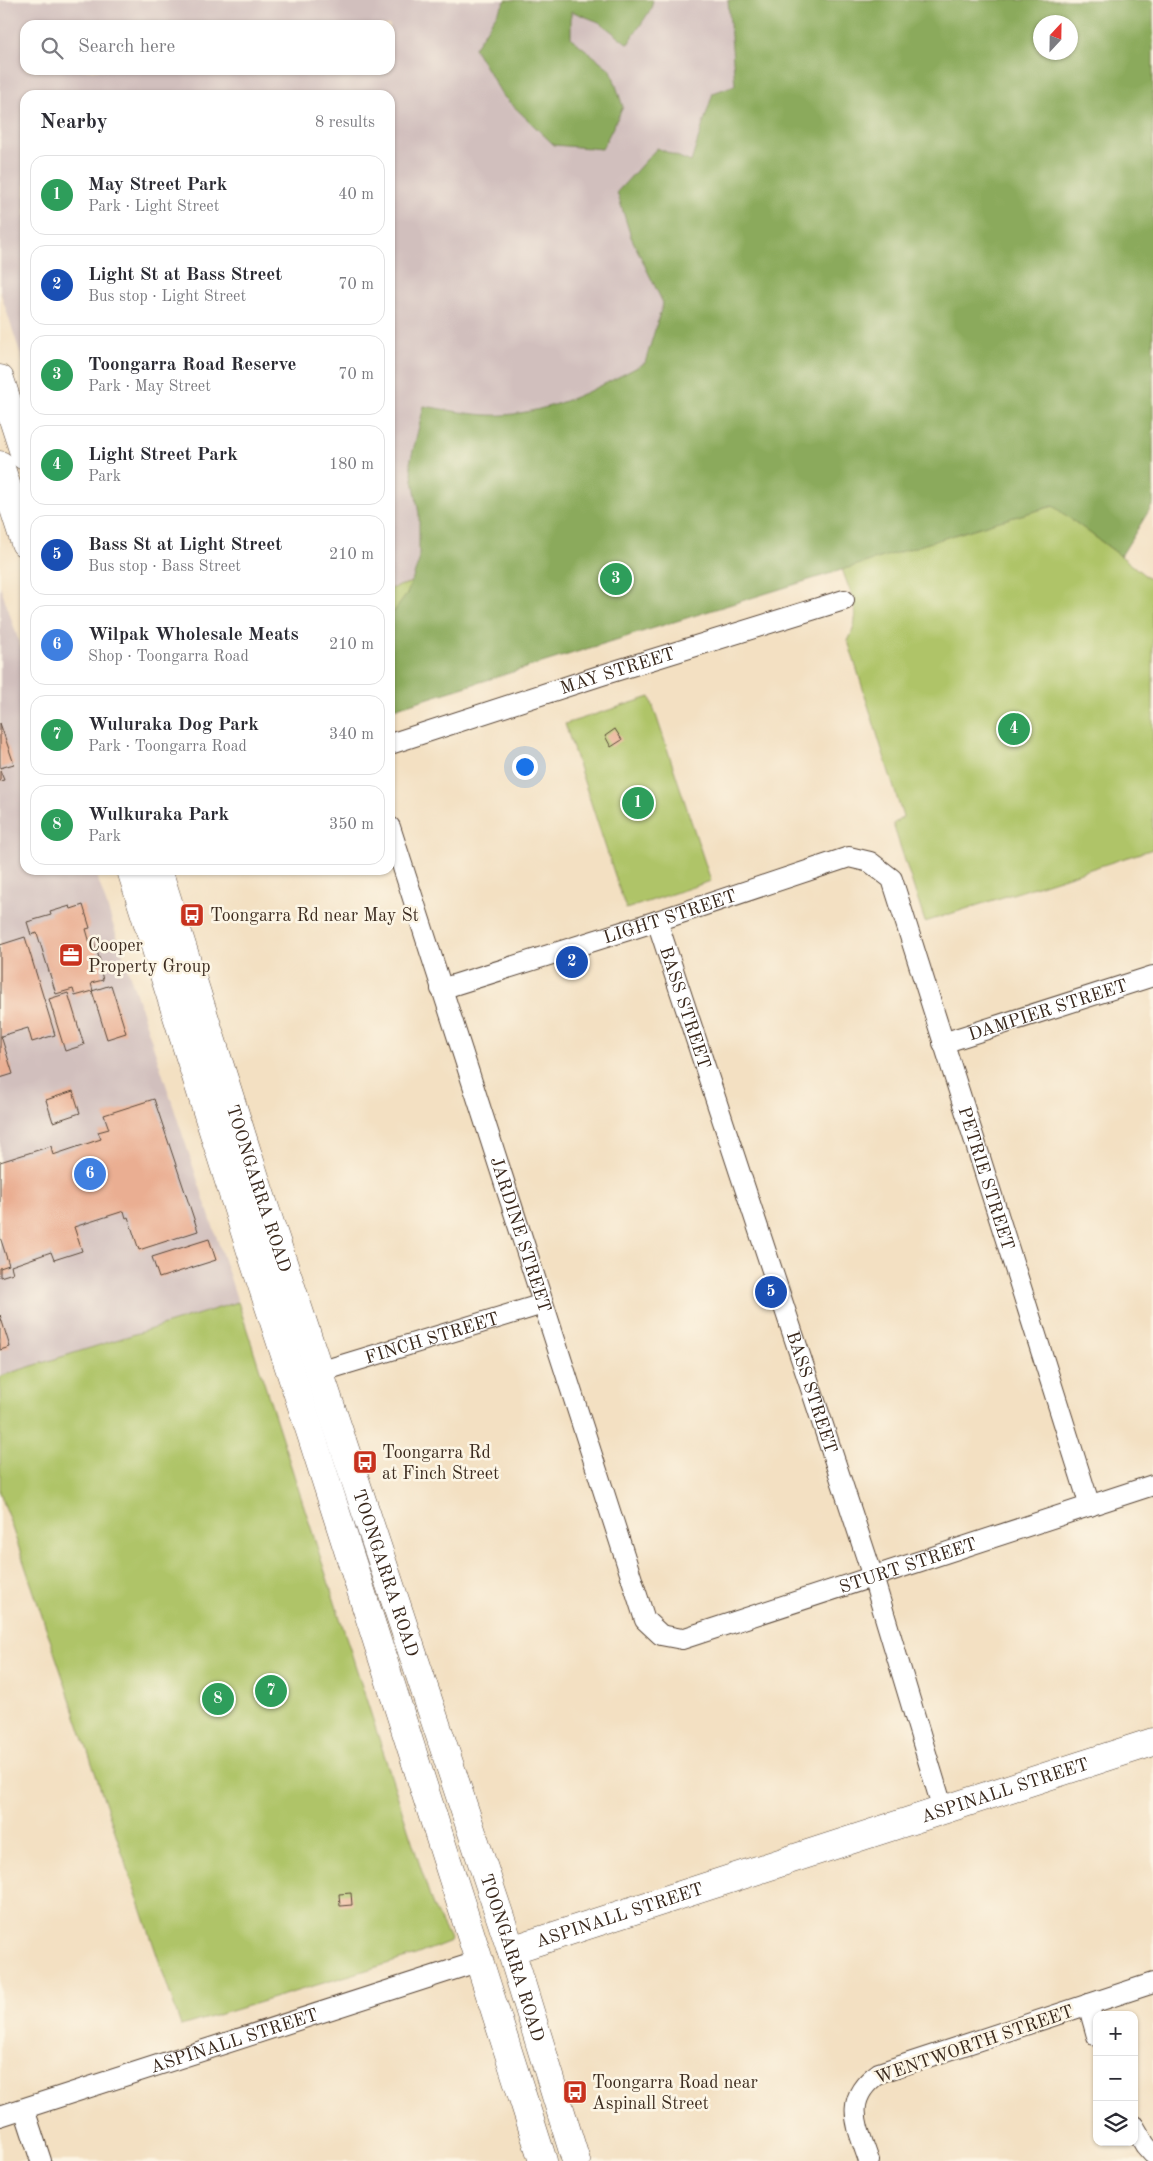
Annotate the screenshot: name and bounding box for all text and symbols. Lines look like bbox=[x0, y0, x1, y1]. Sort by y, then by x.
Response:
north arrow bbox=[1033, 15, 1078, 60]
search box bbox=[20, 20, 395, 75]
icon: search bbox=[38, 34, 66, 62]
text: Search here bbox=[78, 38, 175, 57]
text: Nearby bbox=[40, 112, 108, 133]
text: 8 results bbox=[315, 115, 375, 131]
text: May Street Park bbox=[88, 176, 227, 195]
text: 1 bbox=[52, 187, 62, 203]
text: 40 m bbox=[338, 187, 374, 203]
text: Park · Light Street bbox=[88, 199, 219, 215]
text: Light St at Bass Street bbox=[88, 266, 282, 285]
text: 2 bbox=[52, 277, 62, 293]
text: 70 m bbox=[338, 277, 374, 293]
text: Bus stop · Light Street bbox=[88, 289, 246, 305]
text: Toongarra Road Reserve bbox=[88, 356, 297, 375]
text: 3 bbox=[52, 367, 62, 383]
text: 70 m bbox=[338, 367, 374, 383]
text: Park · May Street bbox=[88, 379, 211, 395]
text: Light Street Park bbox=[88, 446, 238, 465]
text: 4 bbox=[52, 457, 62, 473]
text: 180 m bbox=[329, 457, 374, 473]
text: Park bbox=[88, 469, 121, 485]
text: Bass St at Light Street bbox=[88, 536, 282, 555]
text: 5 bbox=[52, 547, 62, 563]
text: 210 m bbox=[329, 547, 374, 563]
text: Bus stop · Bass Street bbox=[88, 559, 241, 575]
pin: 3 bbox=[600, 560, 632, 598]
text: Wilpak Wholesale Meats bbox=[88, 626, 299, 645]
text: 6 bbox=[52, 637, 62, 653]
text: 210 m bbox=[329, 637, 374, 653]
street label: MAY STREET bbox=[558, 645, 677, 698]
text: Shop · Toongarra Road bbox=[88, 649, 249, 665]
pin: 4 bbox=[998, 710, 1030, 748]
text: Wuluraka Dog Park bbox=[88, 716, 259, 735]
text: 7 bbox=[52, 727, 62, 743]
text: 340 m bbox=[329, 727, 374, 743]
text: Park · Toongarra Road bbox=[88, 739, 247, 755]
your location bbox=[512, 754, 538, 780]
pin: 1 bbox=[622, 784, 654, 822]
text: Wulkuraka Park bbox=[88, 806, 229, 825]
text: 8 bbox=[52, 817, 62, 833]
text: 350 m bbox=[329, 817, 374, 833]
text: Park bbox=[88, 829, 121, 845]
street label: LIGHT STREET bbox=[601, 887, 739, 947]
bus stop icon: Toongarra Rd near May St bbox=[179, 902, 205, 928]
place label: Toongarra Rd near May St bbox=[210, 907, 419, 925]
place label: Cooper Property Group bbox=[88, 937, 211, 976]
office icon: Cooper Property Group bbox=[58, 942, 84, 968]
pin: 2 bbox=[556, 943, 588, 981]
street label: BASS STREET bbox=[656, 944, 713, 1071]
street label: DAMPIER STREET bbox=[966, 977, 1130, 1044]
street label: TOONGARRA ROAD bbox=[223, 1103, 294, 1275]
street label: PETRIE STREET bbox=[954, 1104, 1017, 1253]
pin: 6 bbox=[74, 1155, 106, 1193]
street label: JARDINE STREET bbox=[487, 1155, 553, 1315]
pin: 5 bbox=[755, 1273, 787, 1311]
street label: FINCH STREET bbox=[363, 1310, 501, 1367]
street label: BASS STREET bbox=[783, 1329, 840, 1456]
place label: Toongarra Rd at Finch Street bbox=[382, 1444, 499, 1483]
bus stop icon: Toongarra Rd at Finch Street bbox=[352, 1449, 378, 1475]
street label: TOONGARRA ROAD bbox=[349, 1487, 421, 1659]
street label: STURT STREET bbox=[837, 1535, 979, 1597]
pin: 7 bbox=[255, 1672, 287, 1710]
pin: 8 bbox=[202, 1680, 234, 1718]
street label: ASPINALL STREET bbox=[919, 1755, 1091, 1827]
street label: TOONGARRA ROAD bbox=[476, 1872, 547, 2044]
street label: ASPINALL STREET bbox=[534, 1880, 706, 1951]
street label: WENTWORTH STREET bbox=[873, 2002, 1076, 2087]
street label: ASPINALL STREET bbox=[148, 2006, 321, 2077]
map controls bbox=[1093, 2011, 1138, 2146]
button: + bbox=[1093, 2011, 1138, 2056]
button: − bbox=[1093, 2056, 1138, 2101]
place label: Toongarra Road near Aspinall Street bbox=[592, 2074, 759, 2113]
bus stop icon: Toongarra Road near Aspinall Street bbox=[562, 2079, 588, 2105]
button: layers bbox=[1093, 2101, 1138, 2146]

